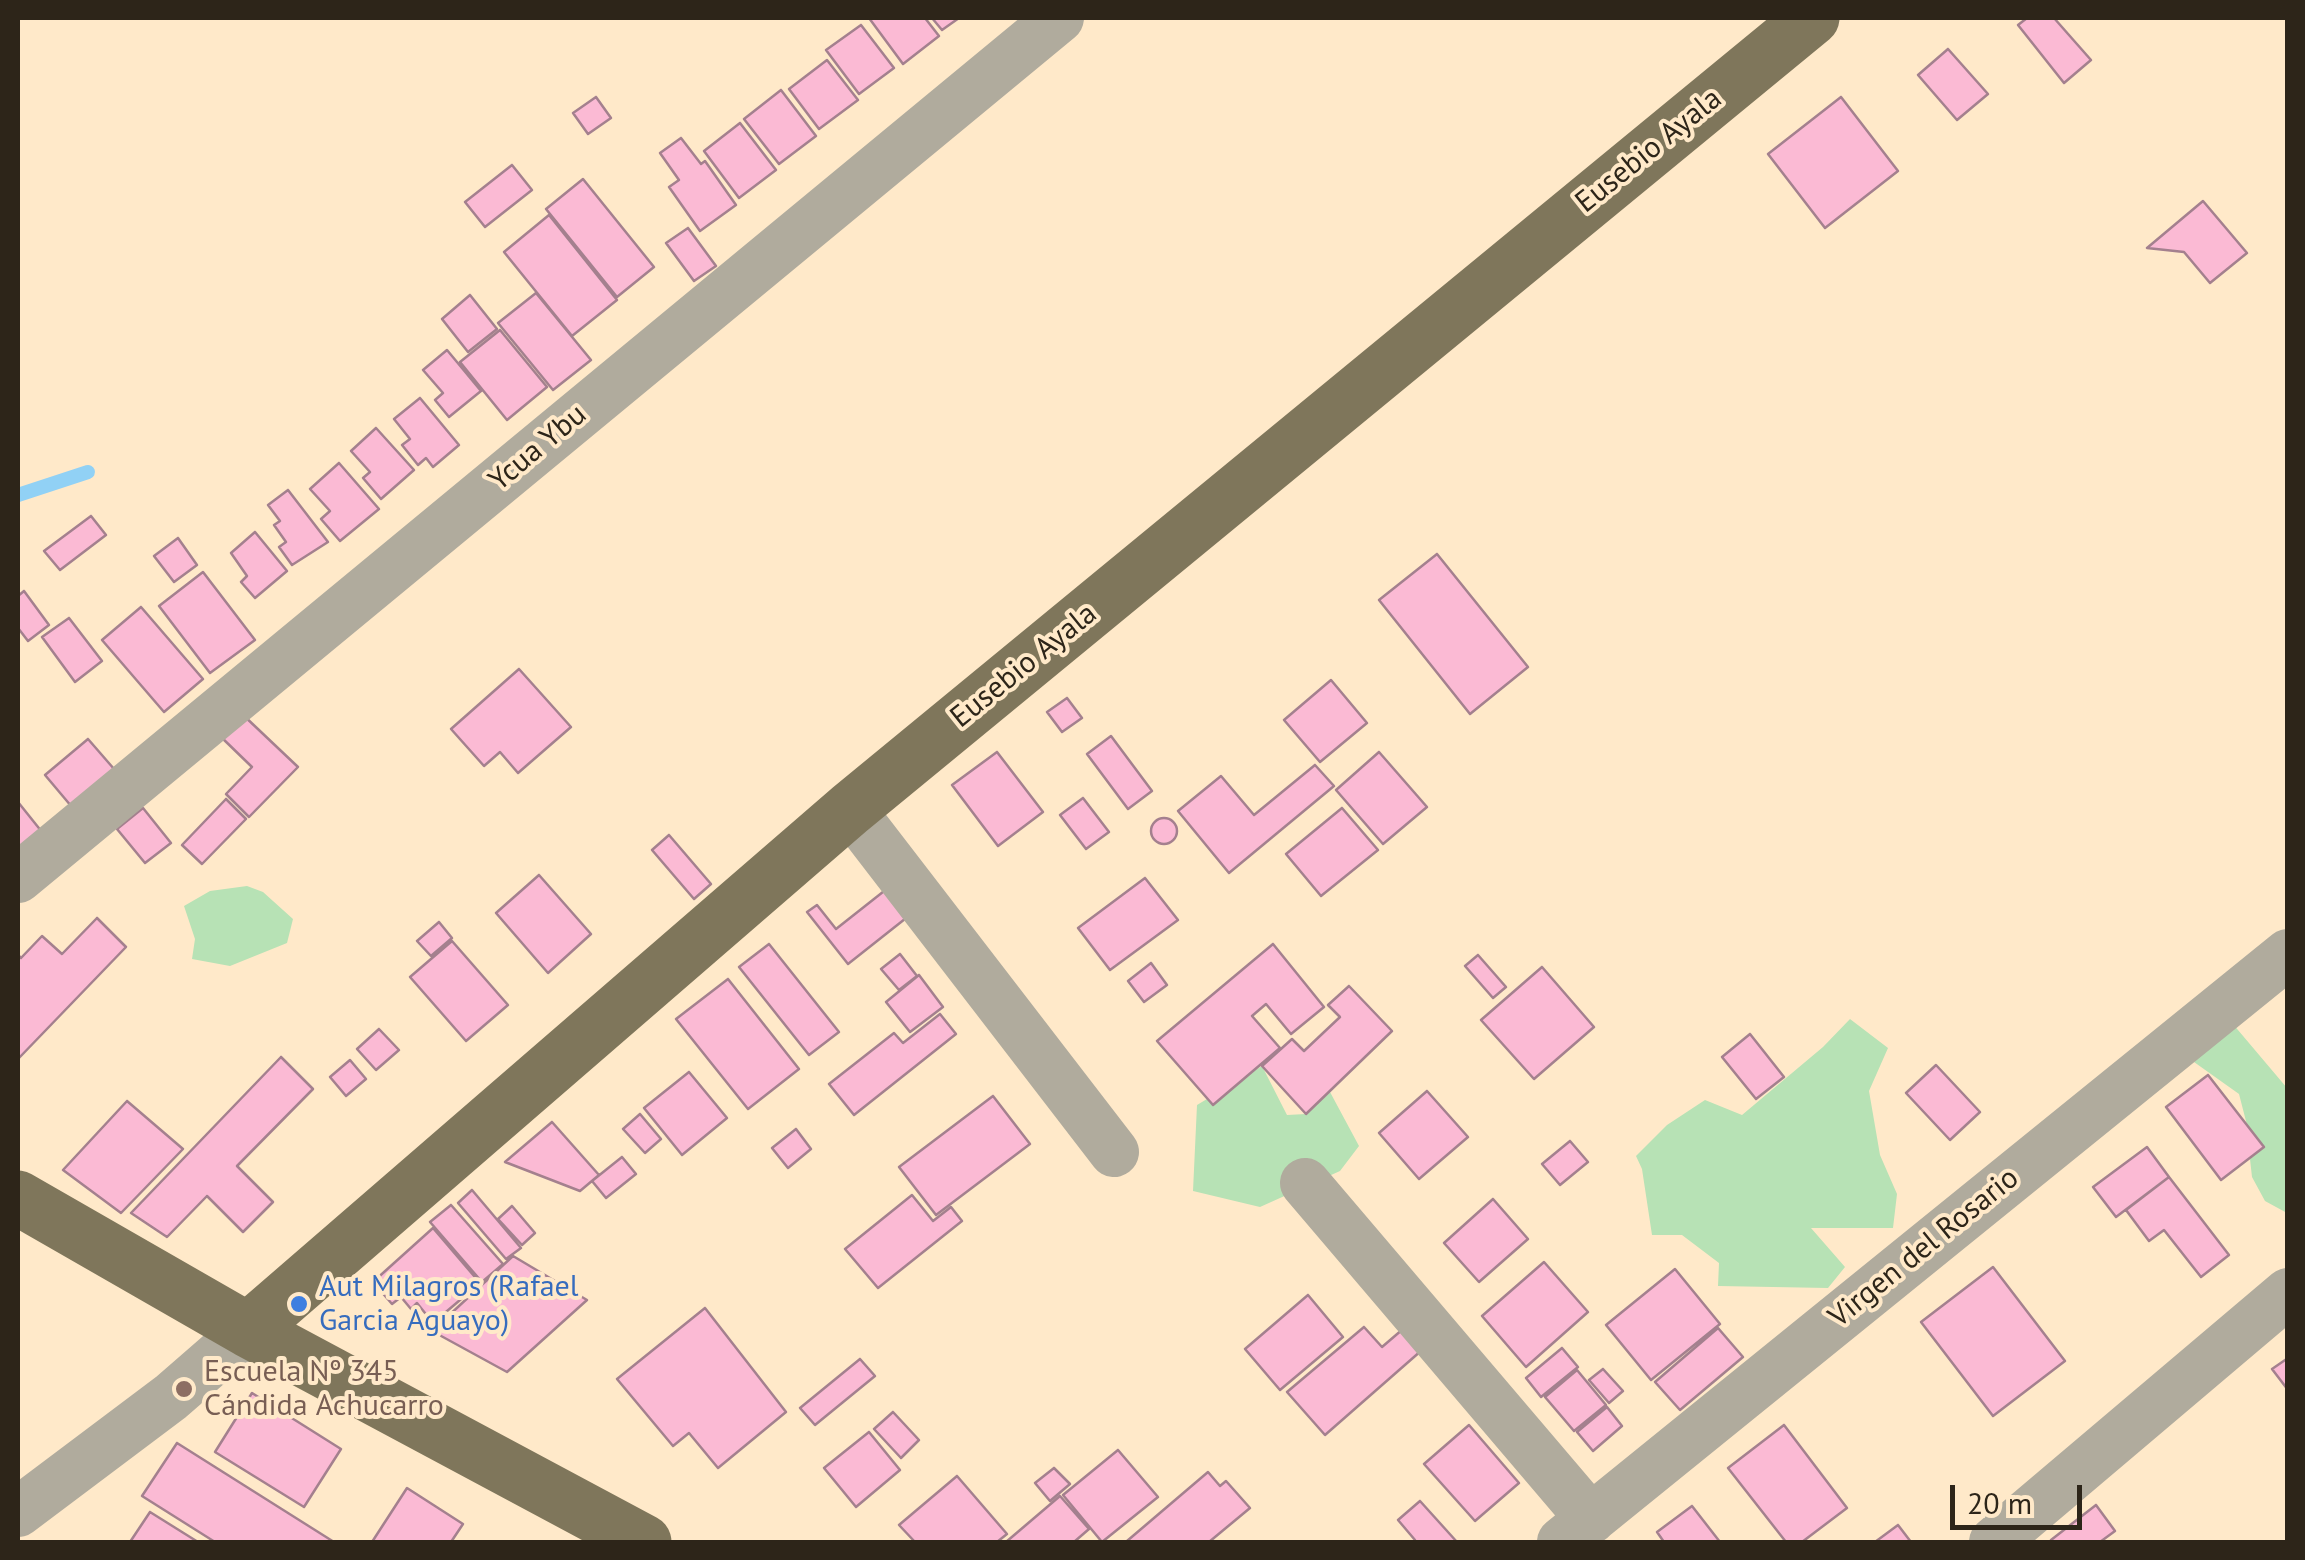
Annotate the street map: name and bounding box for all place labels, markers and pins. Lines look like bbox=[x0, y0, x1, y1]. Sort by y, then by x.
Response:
place label: Aut Milagros (Rafael Garcia Aguayo) bbox=[319, 1269, 579, 1340]
marker: Aut Milagros (Rafael Garcia Aguayo) bbox=[288, 1293, 310, 1315]
place label: Escuela Nº 345 Cándida Achucarro bbox=[204, 1354, 444, 1424]
marker: Escuela Nº 345 Cándida Achucarro bbox=[173, 1378, 195, 1400]

